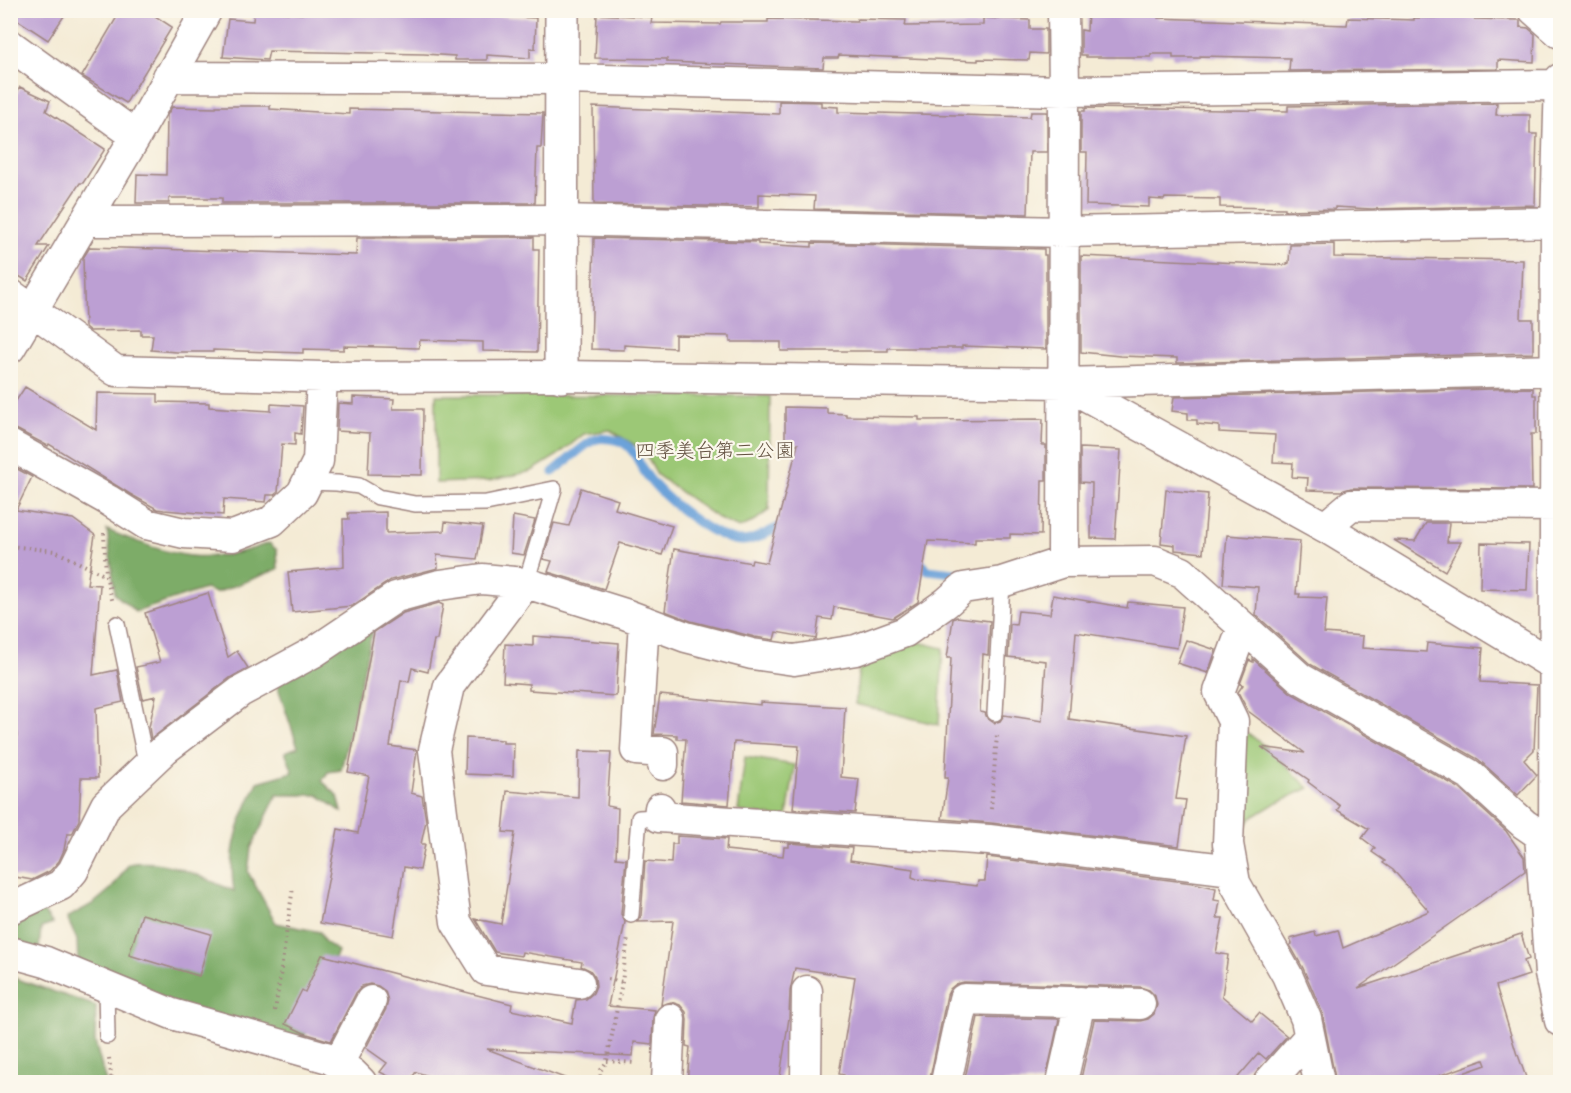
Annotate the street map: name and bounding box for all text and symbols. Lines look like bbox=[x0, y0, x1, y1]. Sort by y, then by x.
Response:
park label: 四季美台第二公園 bbox=[635, 439, 795, 462]

